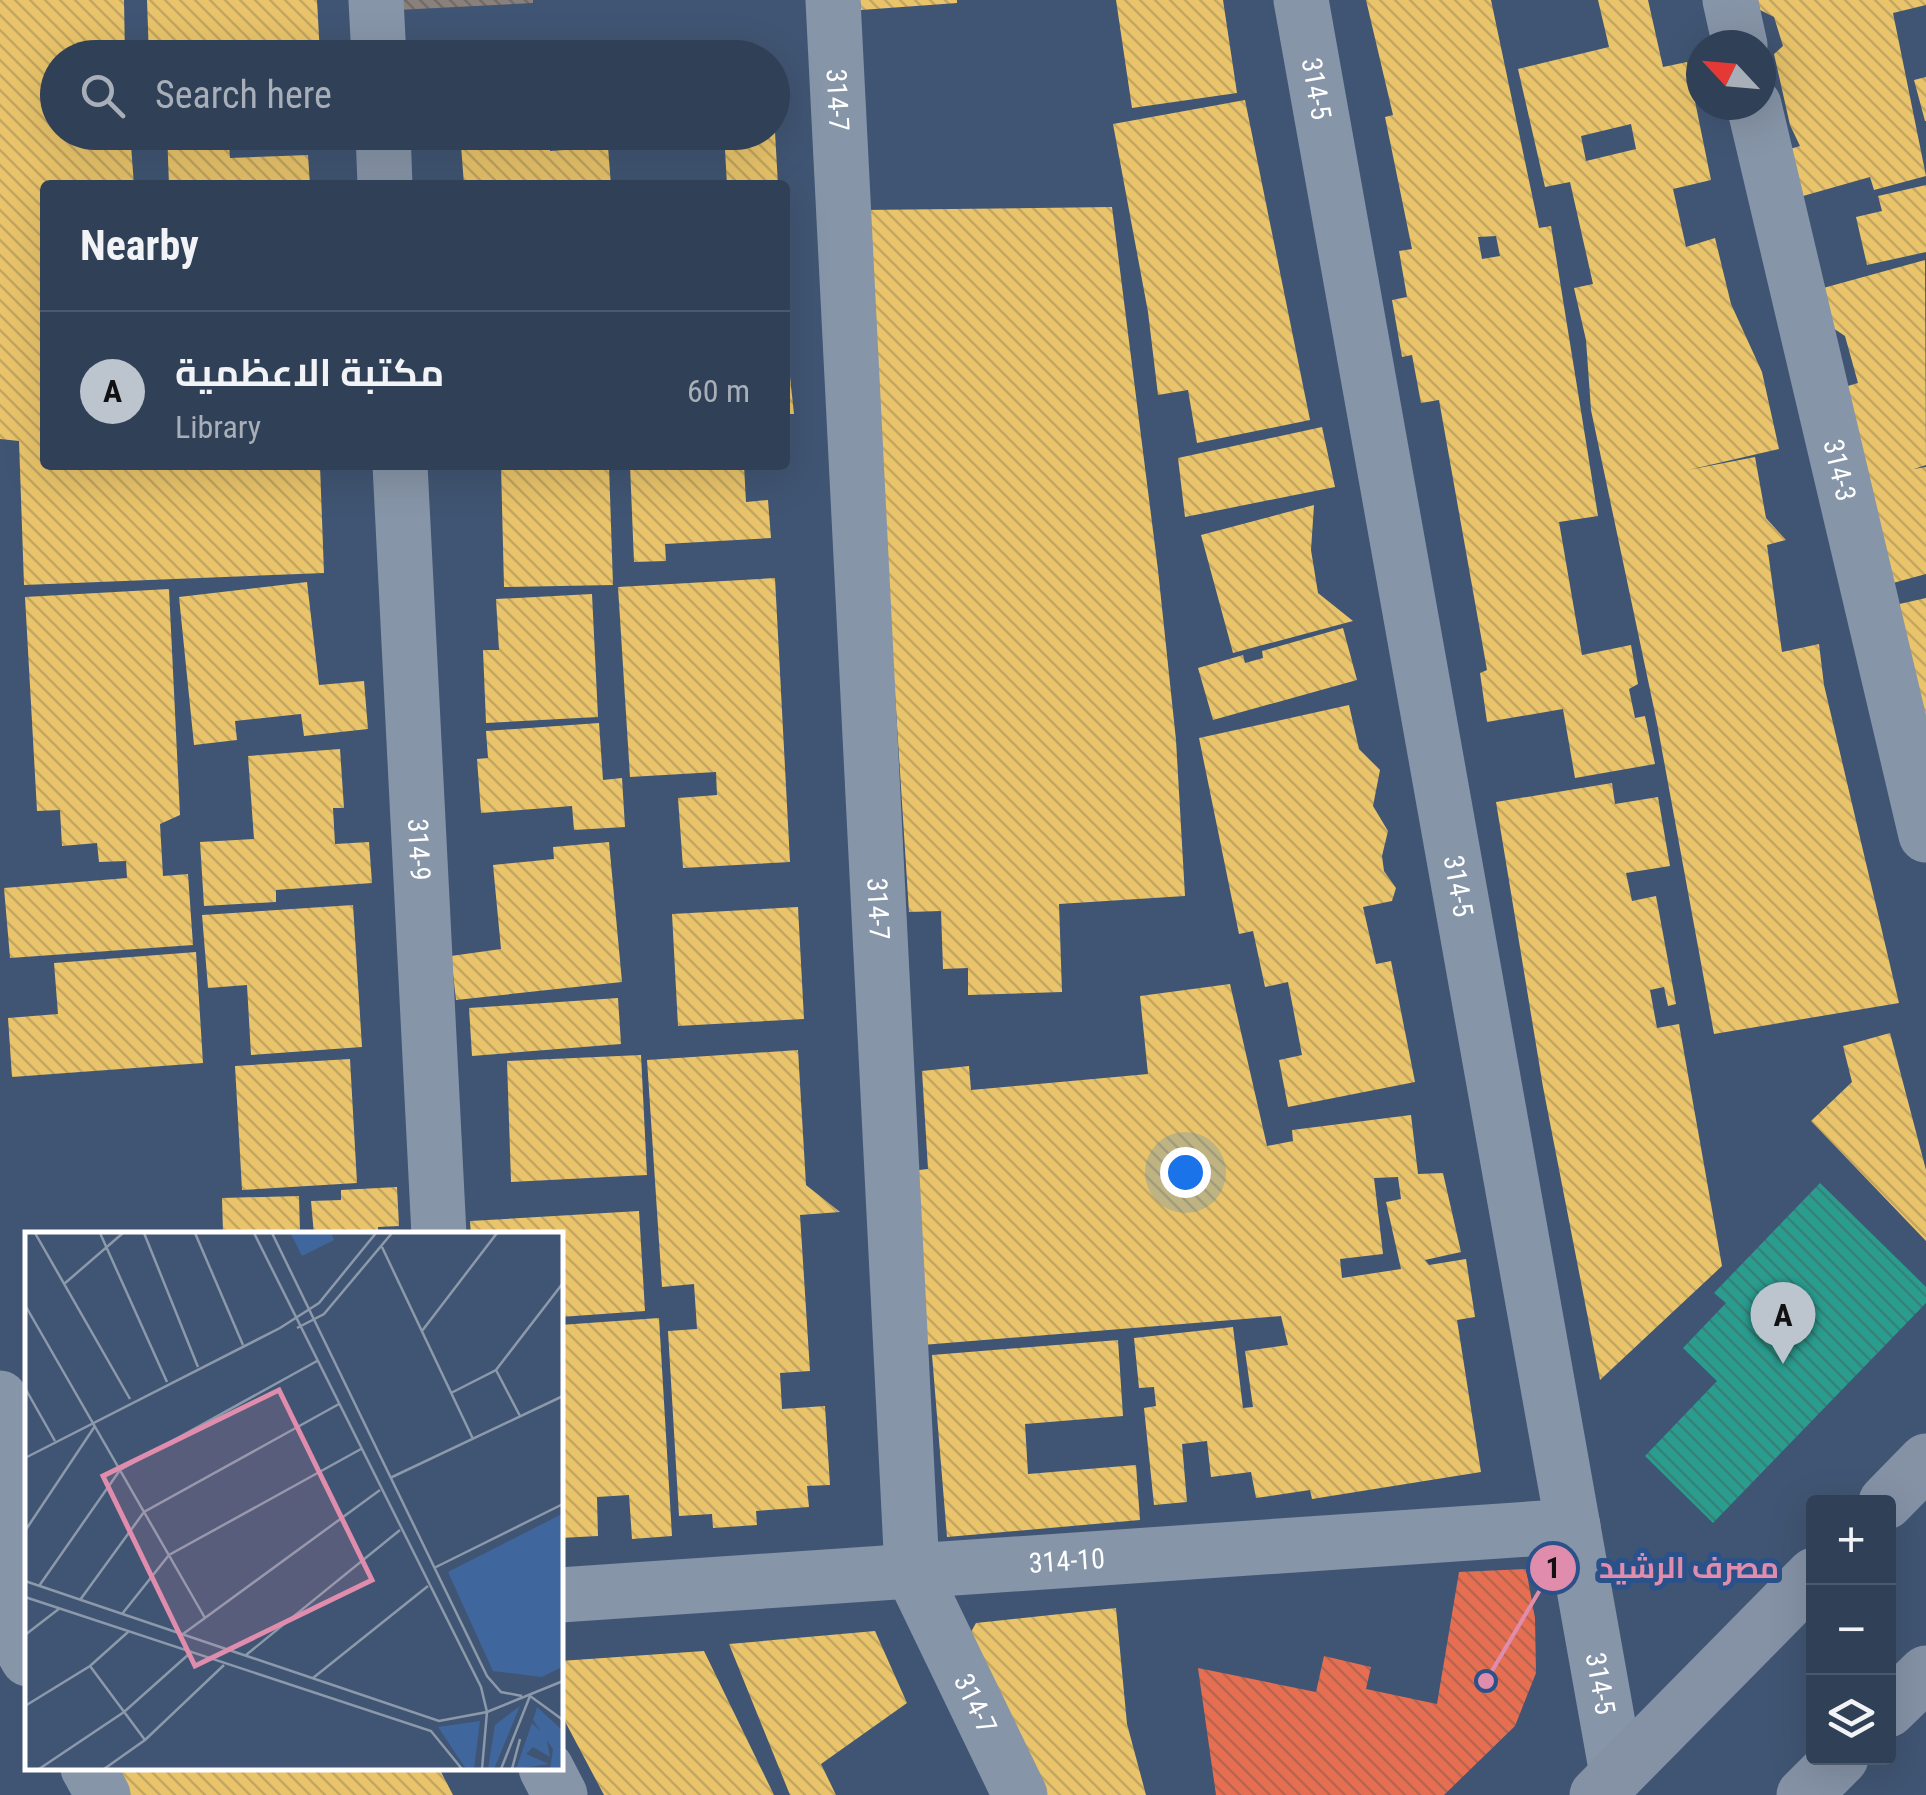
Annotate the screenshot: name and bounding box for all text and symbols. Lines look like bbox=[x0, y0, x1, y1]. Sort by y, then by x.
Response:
north arrow bbox=[1686, 30, 1776, 120]
search box bbox=[40, 40, 790, 150]
street label: 314-5 bbox=[1295, 55, 1338, 122]
icon: search bbox=[75, 68, 130, 123]
street label: 314-7 bbox=[819, 68, 856, 132]
text: Search here bbox=[155, 73, 332, 117]
text: Nearby bbox=[80, 221, 199, 270]
text: مكتبة الاعظمية bbox=[175, 351, 444, 395]
text: A bbox=[103, 372, 122, 410]
text: 60 m bbox=[687, 372, 750, 410]
text: Library bbox=[175, 408, 261, 446]
street label: 314-3 bbox=[1816, 436, 1863, 504]
street label: 314-9 bbox=[401, 818, 437, 881]
street label: 314-5 bbox=[1437, 853, 1480, 920]
street label: 314-7 bbox=[860, 877, 896, 941]
your location bbox=[1160, 1147, 1211, 1198]
inset map bbox=[25, 1232, 562, 1770]
pin: A bbox=[1750, 1282, 1816, 1364]
map controls bbox=[1806, 1495, 1896, 1765]
button: + bbox=[1806, 1495, 1896, 1585]
callout: مصرف الرشيد bbox=[1528, 1538, 1799, 1598]
street label: 314-10 bbox=[1028, 1542, 1106, 1580]
text: 1 bbox=[1545, 1550, 1561, 1585]
text: مصرف الرشيد bbox=[1599, 1550, 1779, 1586]
button: − bbox=[1806, 1585, 1896, 1675]
street label: 314-5 bbox=[1579, 1650, 1622, 1717]
street label: 314-7 bbox=[947, 1668, 1004, 1739]
button: layers bbox=[1806, 1675, 1896, 1765]

